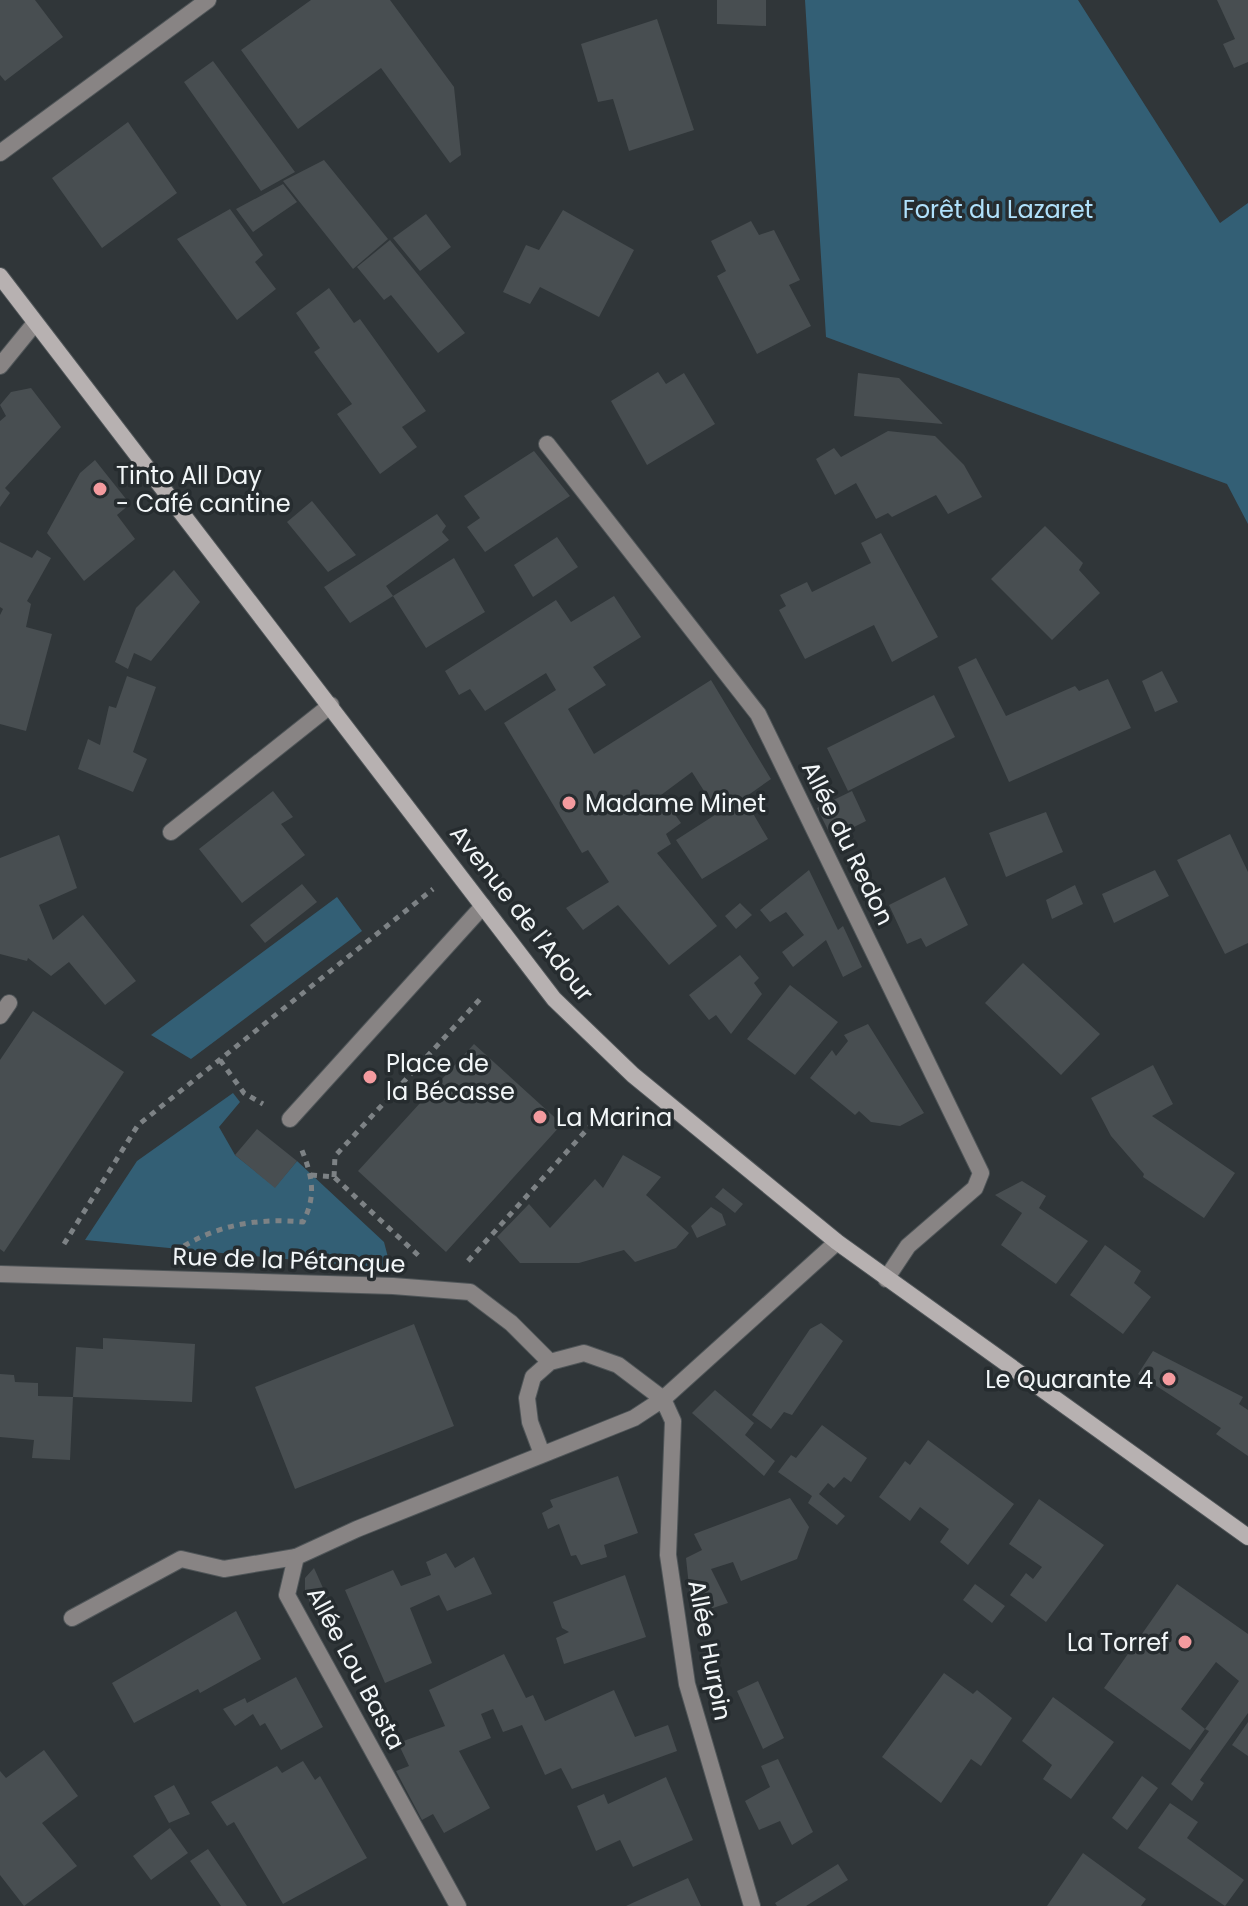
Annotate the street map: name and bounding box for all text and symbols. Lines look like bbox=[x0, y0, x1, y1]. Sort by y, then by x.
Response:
park label: Forêt du Lazaret bbox=[903, 193, 1093, 226]
place label: Tinto All Day - Café cantine bbox=[116, 459, 291, 520]
marker: Tinto All Day - Café cantine bbox=[91, 480, 109, 498]
street label: Allée du Redon bbox=[794, 756, 902, 930]
place label: Madame Minet bbox=[585, 787, 766, 820]
marker: Madame Minet bbox=[560, 794, 578, 812]
street label: Avenue de l'Adour bbox=[443, 818, 601, 1008]
place label: Place de la Bécasse bbox=[386, 1047, 515, 1108]
marker: Place de la Bécasse bbox=[361, 1068, 379, 1086]
place label: La Marina bbox=[556, 1101, 672, 1134]
marker: La Marina bbox=[531, 1108, 549, 1126]
street label: Rue de la Pétanque bbox=[172, 1239, 406, 1281]
place label: Le Quarante 4 bbox=[985, 1363, 1153, 1396]
marker: Le Quarante 4 bbox=[1160, 1370, 1178, 1388]
street label: Allée Hurpin bbox=[680, 1577, 740, 1723]
street label: Allée Lou Basta bbox=[299, 1581, 413, 1755]
place label: La Torref bbox=[1067, 1626, 1169, 1659]
marker: La Torref bbox=[1176, 1633, 1194, 1651]

